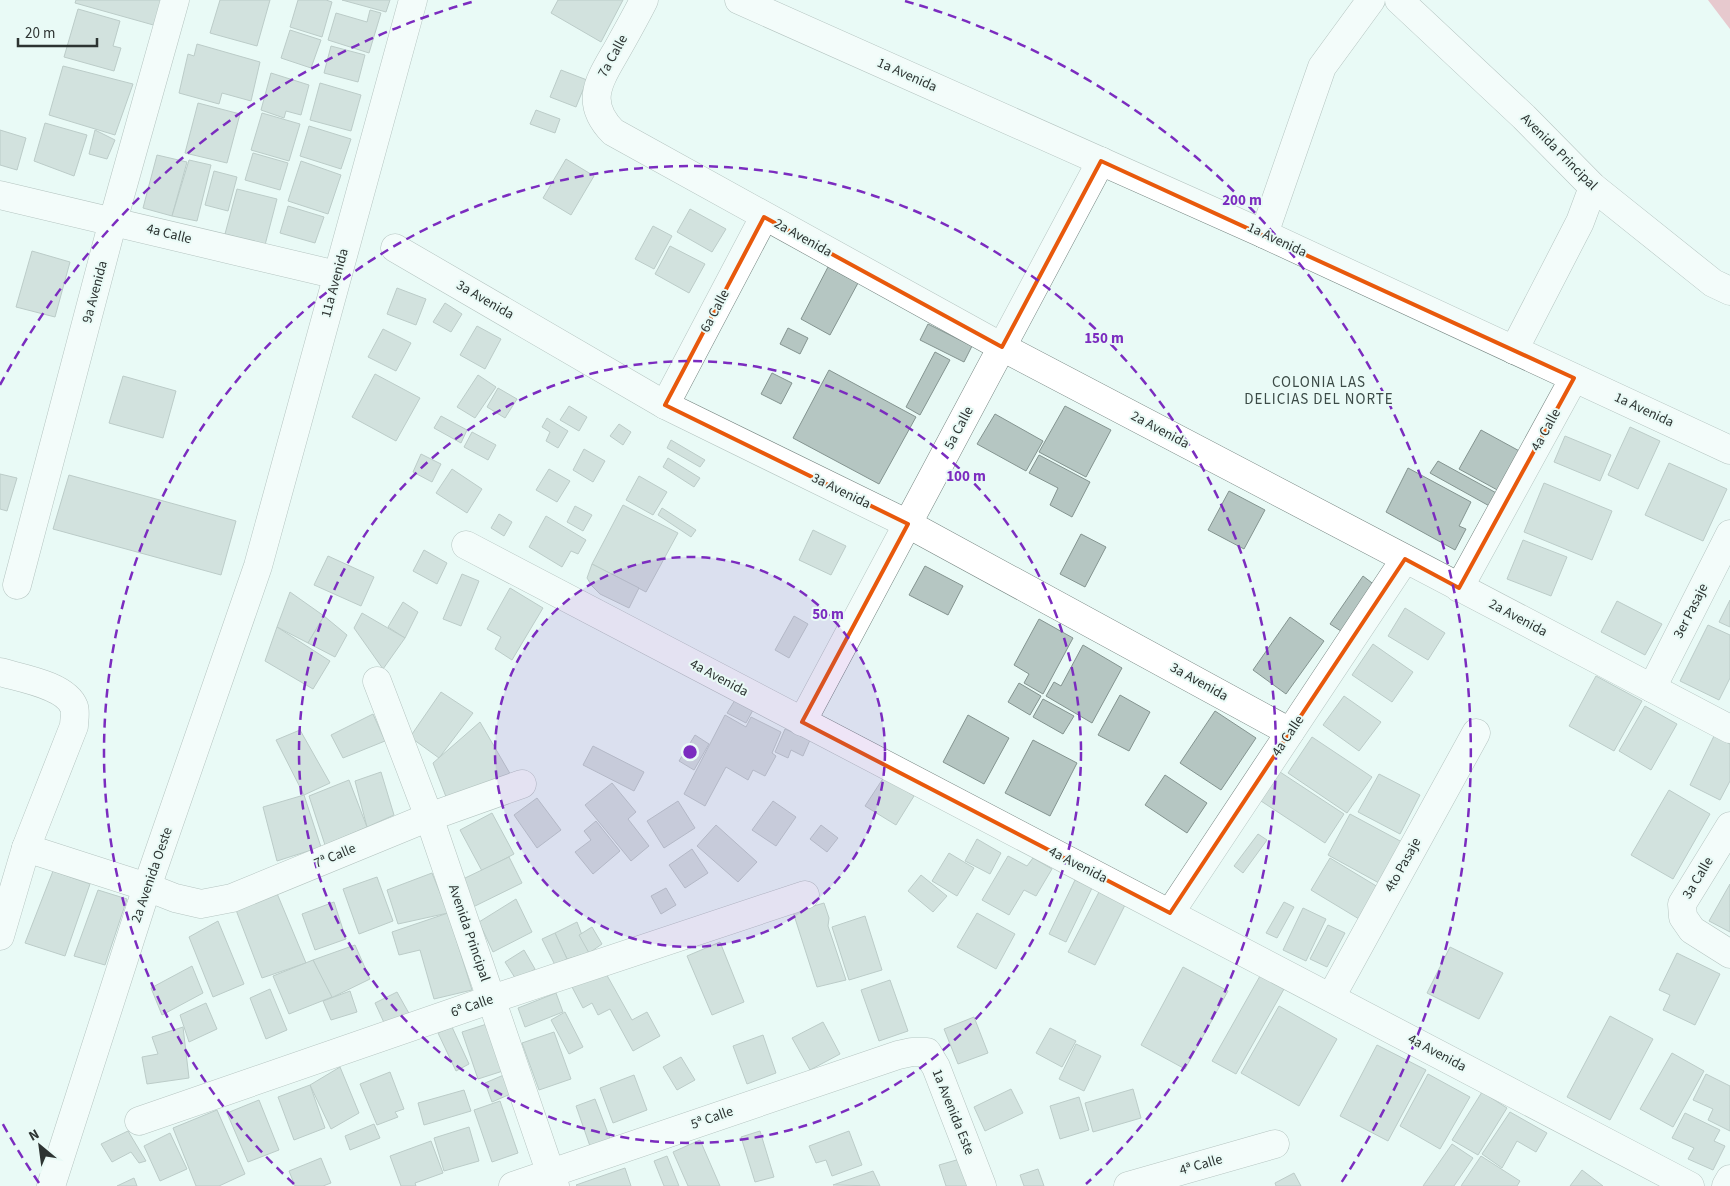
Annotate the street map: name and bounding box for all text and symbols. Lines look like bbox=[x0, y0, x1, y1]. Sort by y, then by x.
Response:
scale bar bbox=[18, 15, 96, 47]
text: 20 m bbox=[25, 23, 55, 44]
street label: 7a Calle bbox=[593, 31, 633, 81]
street label: 1a Avenida bbox=[874, 53, 940, 97]
street label: Avenida Principal bbox=[1516, 109, 1602, 195]
text: 200 m bbox=[1222, 190, 1262, 211]
street label: 2a Avenida bbox=[770, 214, 836, 262]
street label: 1a Avenida bbox=[1244, 217, 1310, 263]
street label: 4a Calle bbox=[144, 219, 194, 249]
street label: 11a Avenida bbox=[316, 246, 354, 320]
street label: 9a Avenida bbox=[77, 259, 113, 325]
street label: 3a Avenida bbox=[452, 275, 518, 325]
street label: 6a Calle bbox=[695, 286, 735, 336]
text: 150 m bbox=[1084, 328, 1124, 349]
district label: COLONIA LAS DELICIAS DEL NORTE bbox=[1244, 372, 1394, 410]
street label: 1a Avenida bbox=[1611, 387, 1677, 433]
street label: 5a Calle bbox=[939, 403, 979, 453]
street label: 4a Calle bbox=[1526, 405, 1566, 455]
street label: 2a Avenida bbox=[1127, 406, 1193, 454]
text: 100 m bbox=[946, 466, 986, 487]
street label: 3a Avenida bbox=[808, 468, 874, 514]
street label: 3er Pasaje bbox=[1669, 580, 1713, 642]
street label: 2a Avenida bbox=[1485, 594, 1551, 642]
text: 50 m bbox=[812, 604, 844, 625]
street label: 4a Avenida bbox=[686, 654, 752, 702]
street label: 3a Avenida bbox=[1166, 658, 1232, 706]
street label: 4a Calle bbox=[1267, 711, 1309, 761]
centre of rings bbox=[681, 743, 699, 761]
street label: 2a Avenida Oeste bbox=[126, 825, 178, 925]
street label: 4to Pasaje bbox=[1380, 834, 1426, 896]
street label: 7ª Calle bbox=[311, 839, 359, 873]
street label: 4a Avenida bbox=[1045, 842, 1111, 888]
street label: 3a Calle bbox=[1678, 853, 1718, 903]
street label: Avenida Principal bbox=[443, 882, 495, 985]
street label: 6ª Calle bbox=[448, 989, 496, 1023]
street label: 4a Avenida bbox=[1404, 1029, 1470, 1077]
street label: 1a Avenida Este bbox=[927, 1066, 979, 1158]
street label: 5ª Calle bbox=[688, 1101, 736, 1135]
north arrow bbox=[15, 1121, 65, 1171]
text: N bbox=[25, 1125, 43, 1147]
street label: 4ª Calle bbox=[1177, 1149, 1225, 1181]

